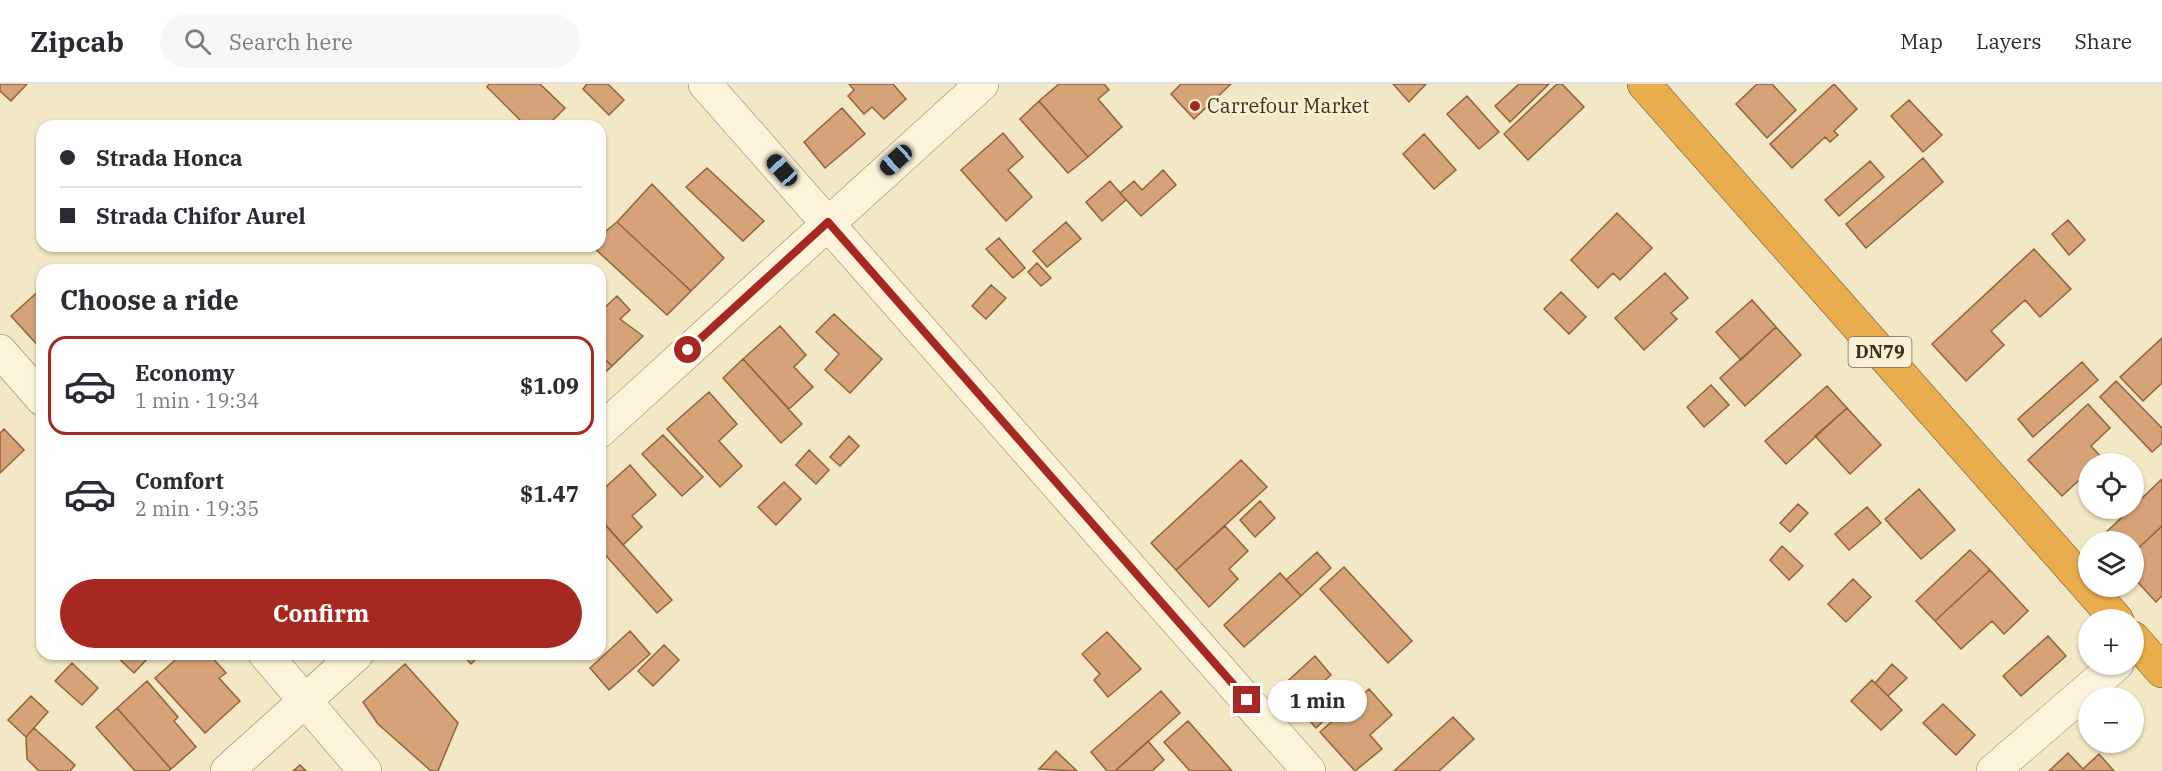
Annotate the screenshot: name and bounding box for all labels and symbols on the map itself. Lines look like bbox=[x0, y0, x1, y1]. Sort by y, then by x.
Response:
place label: Carrefour Market bbox=[1207, 92, 1369, 119]
marker: Carrefour Market bbox=[1188, 99, 1202, 113]
car bbox=[877, 141, 915, 179]
car bbox=[763, 151, 801, 189]
route start bbox=[674, 336, 701, 363]
road number: DN79 bbox=[1848, 337, 1912, 367]
callout: 1 min bbox=[1268, 679, 1367, 721]
route end bbox=[1233, 686, 1260, 713]

